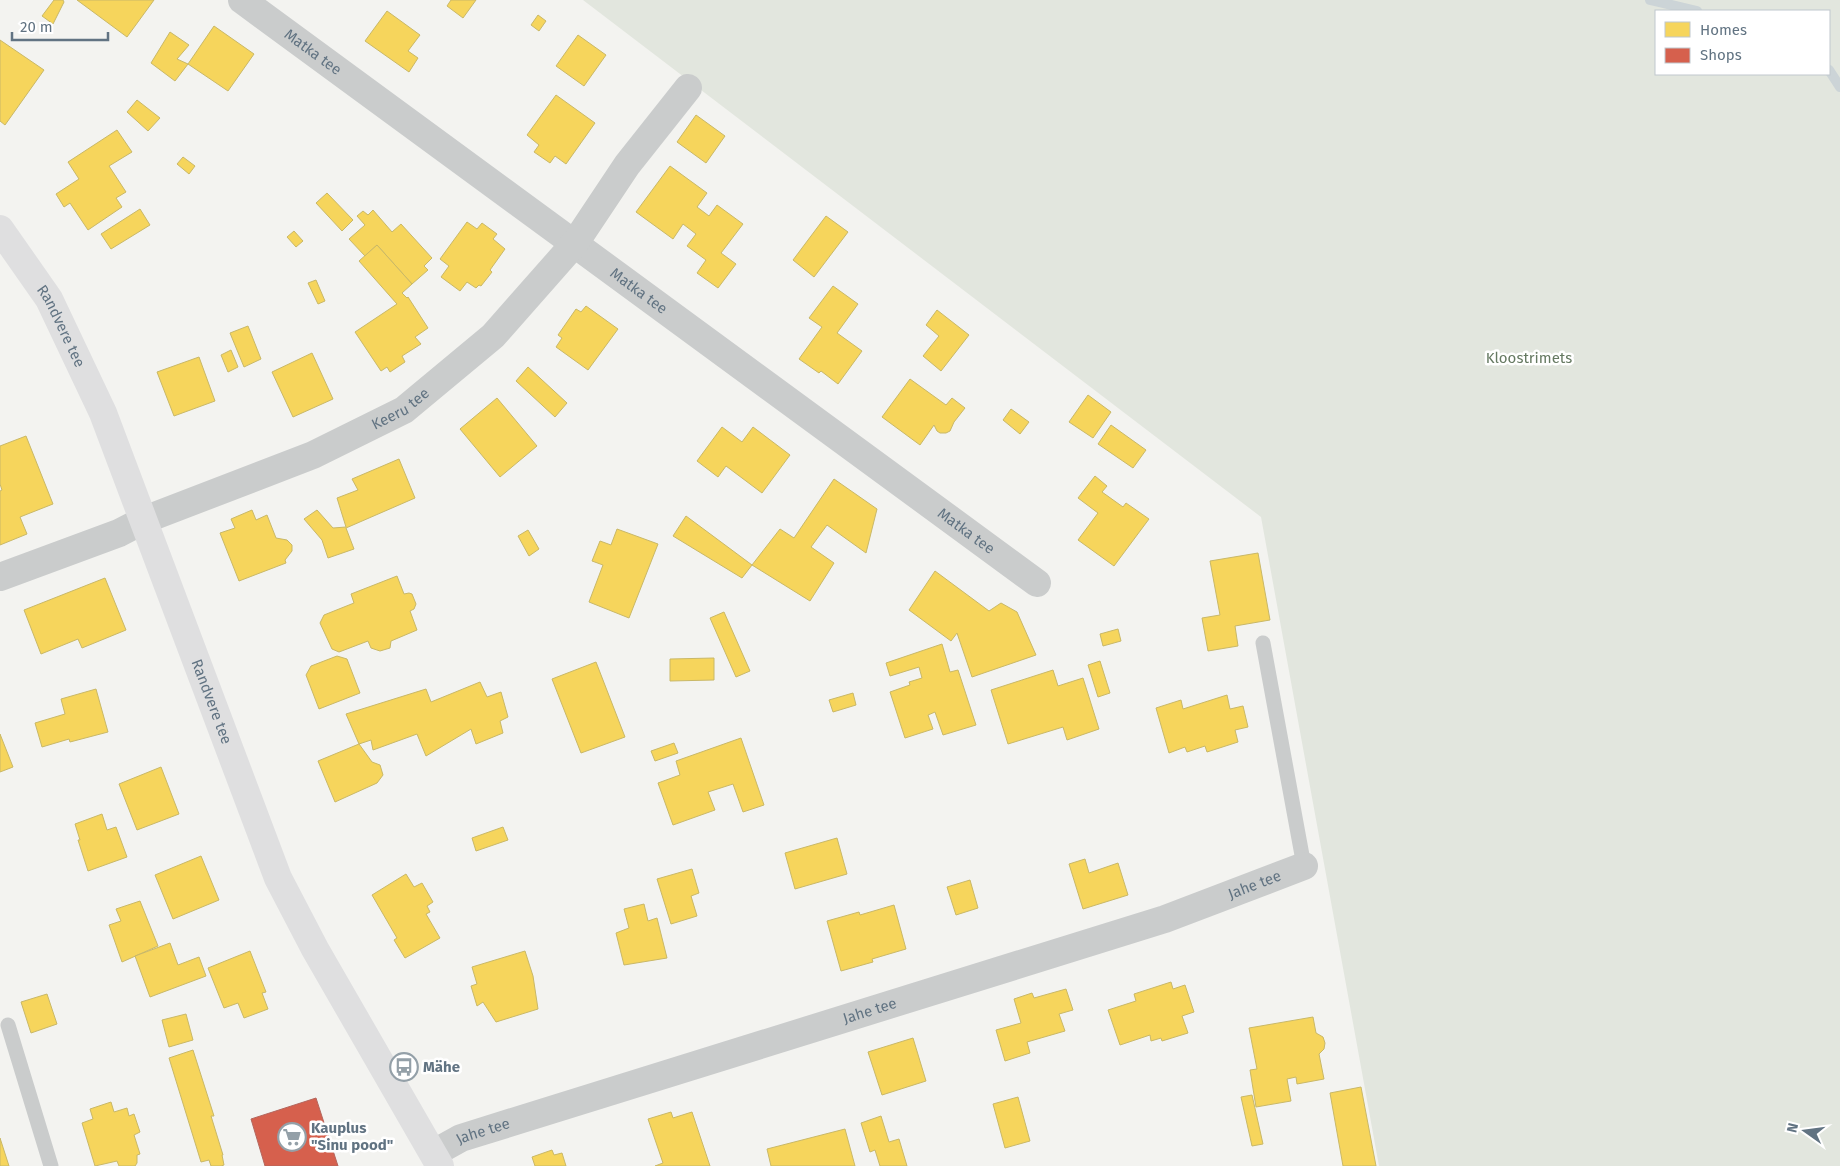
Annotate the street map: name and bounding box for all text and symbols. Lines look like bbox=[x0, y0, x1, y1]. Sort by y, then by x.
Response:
scale bar bbox=[12, 10, 109, 42]
legend bbox=[1655, 10, 1830, 75]
text: 20 m bbox=[20, 18, 53, 36]
text: Homes bbox=[1700, 21, 1747, 39]
street label: Matka tee bbox=[281, 25, 345, 79]
text: Shops bbox=[1700, 46, 1742, 64]
street label: Matka tee bbox=[607, 264, 671, 318]
street label: Randvere tee bbox=[33, 281, 89, 370]
park label: Kloostrimets bbox=[1486, 349, 1572, 367]
street label: Keeru tee bbox=[368, 384, 433, 434]
street label: Matka tee bbox=[934, 504, 998, 558]
street label: Randvere tee bbox=[187, 657, 236, 747]
street label: Jahe tee bbox=[1226, 867, 1284, 903]
street label: Jahe tee bbox=[841, 994, 899, 1028]
bus stop icon: Mähe bbox=[389, 1052, 419, 1082]
place label: Mähe bbox=[423, 1058, 460, 1076]
north arrow bbox=[1780, 1106, 1830, 1156]
street label: Jahe tee bbox=[453, 1114, 512, 1148]
place label: Kauplus "Sinu pood" bbox=[311, 1119, 393, 1154]
text: N bbox=[1783, 1121, 1802, 1135]
supermarket icon: Kauplus "Sinu pood" bbox=[277, 1122, 307, 1152]

